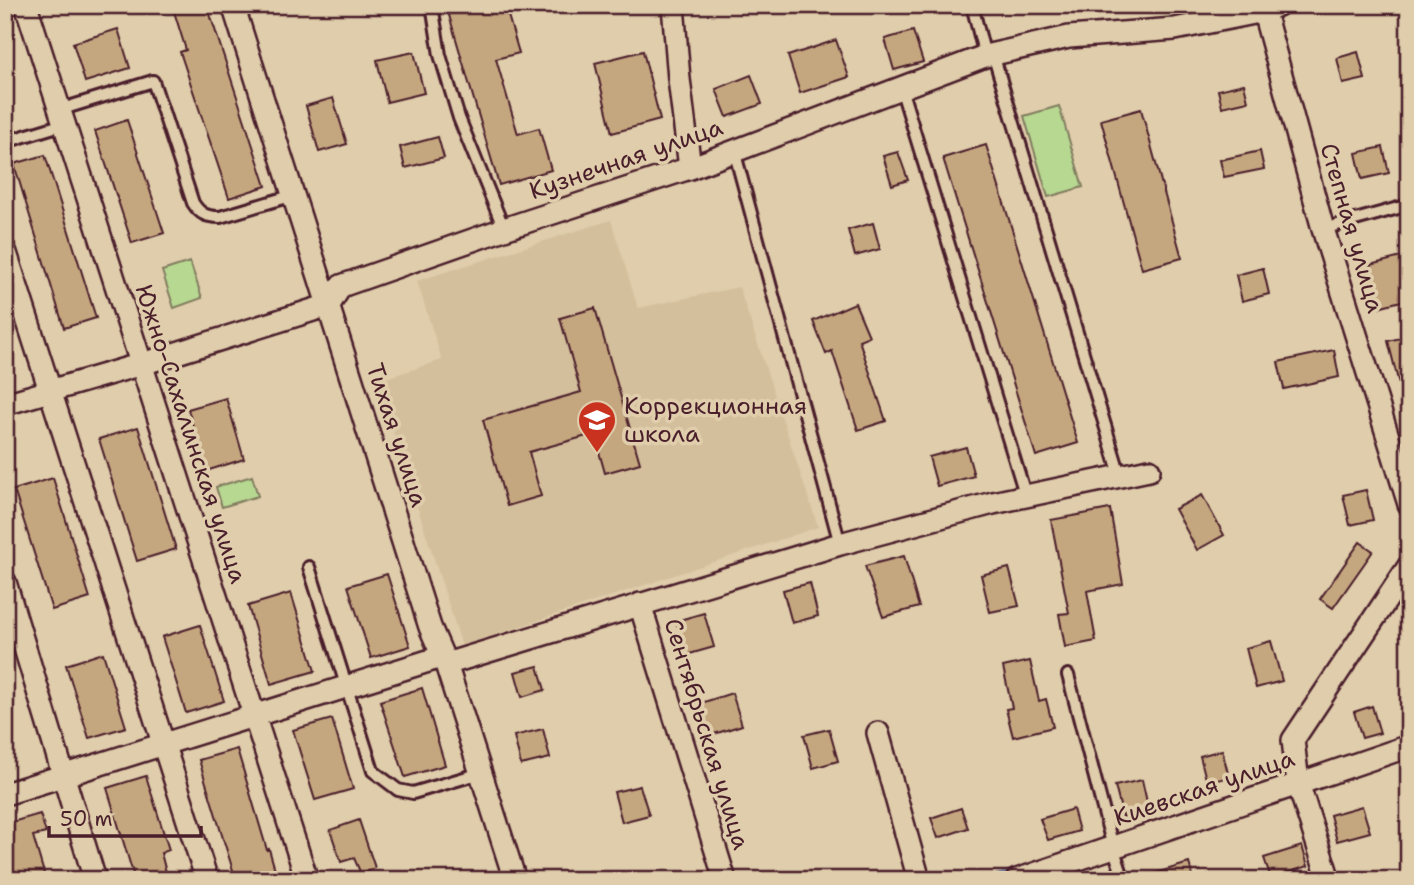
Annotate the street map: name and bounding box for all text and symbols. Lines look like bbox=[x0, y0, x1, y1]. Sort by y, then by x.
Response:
street label: Кузнечная улица bbox=[525, 111, 727, 207]
street label: Степная улица bbox=[1313, 139, 1392, 317]
street label: Южно-Сахалинская улица bbox=[128, 281, 254, 587]
street label: Тихая улица bbox=[359, 359, 435, 511]
place label: Коррекционная школа bbox=[624, 390, 807, 450]
school or university icon: Коррекционная школа bbox=[576, 399, 618, 454]
street label: Сентябрьская улица bbox=[657, 615, 757, 854]
street label: Киевская улица bbox=[1109, 742, 1299, 834]
scale bar bbox=[49, 794, 201, 838]
text: 50 m bbox=[60, 805, 113, 833]

